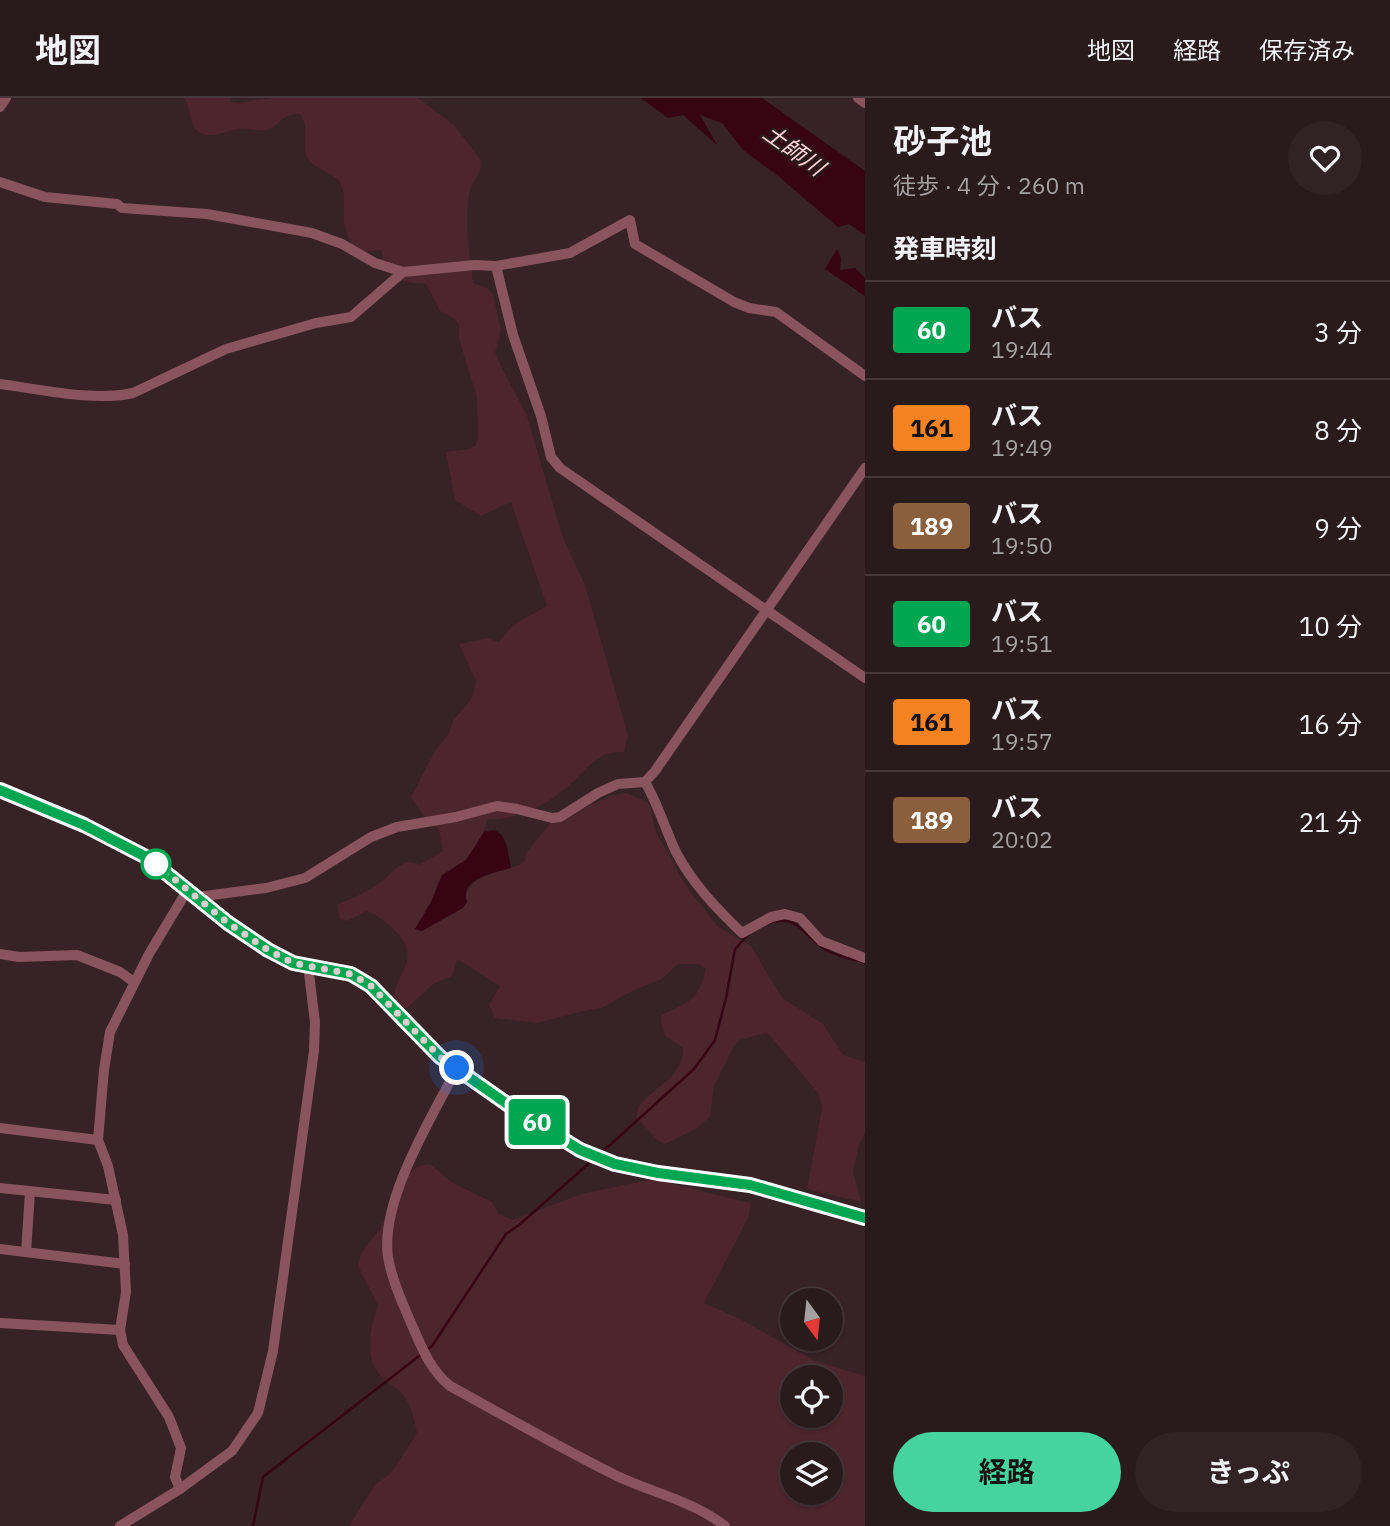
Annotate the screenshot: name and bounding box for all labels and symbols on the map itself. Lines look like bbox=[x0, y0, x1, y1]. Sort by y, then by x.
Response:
water label: 土師川 bbox=[758, 117, 834, 183]
unlabelled marker bbox=[141, 849, 171, 879]
your location bbox=[439, 1050, 474, 1085]
line badge: 60 bbox=[505, 1099, 568, 1145]
north arrow bbox=[780, 1288, 844, 1351]

